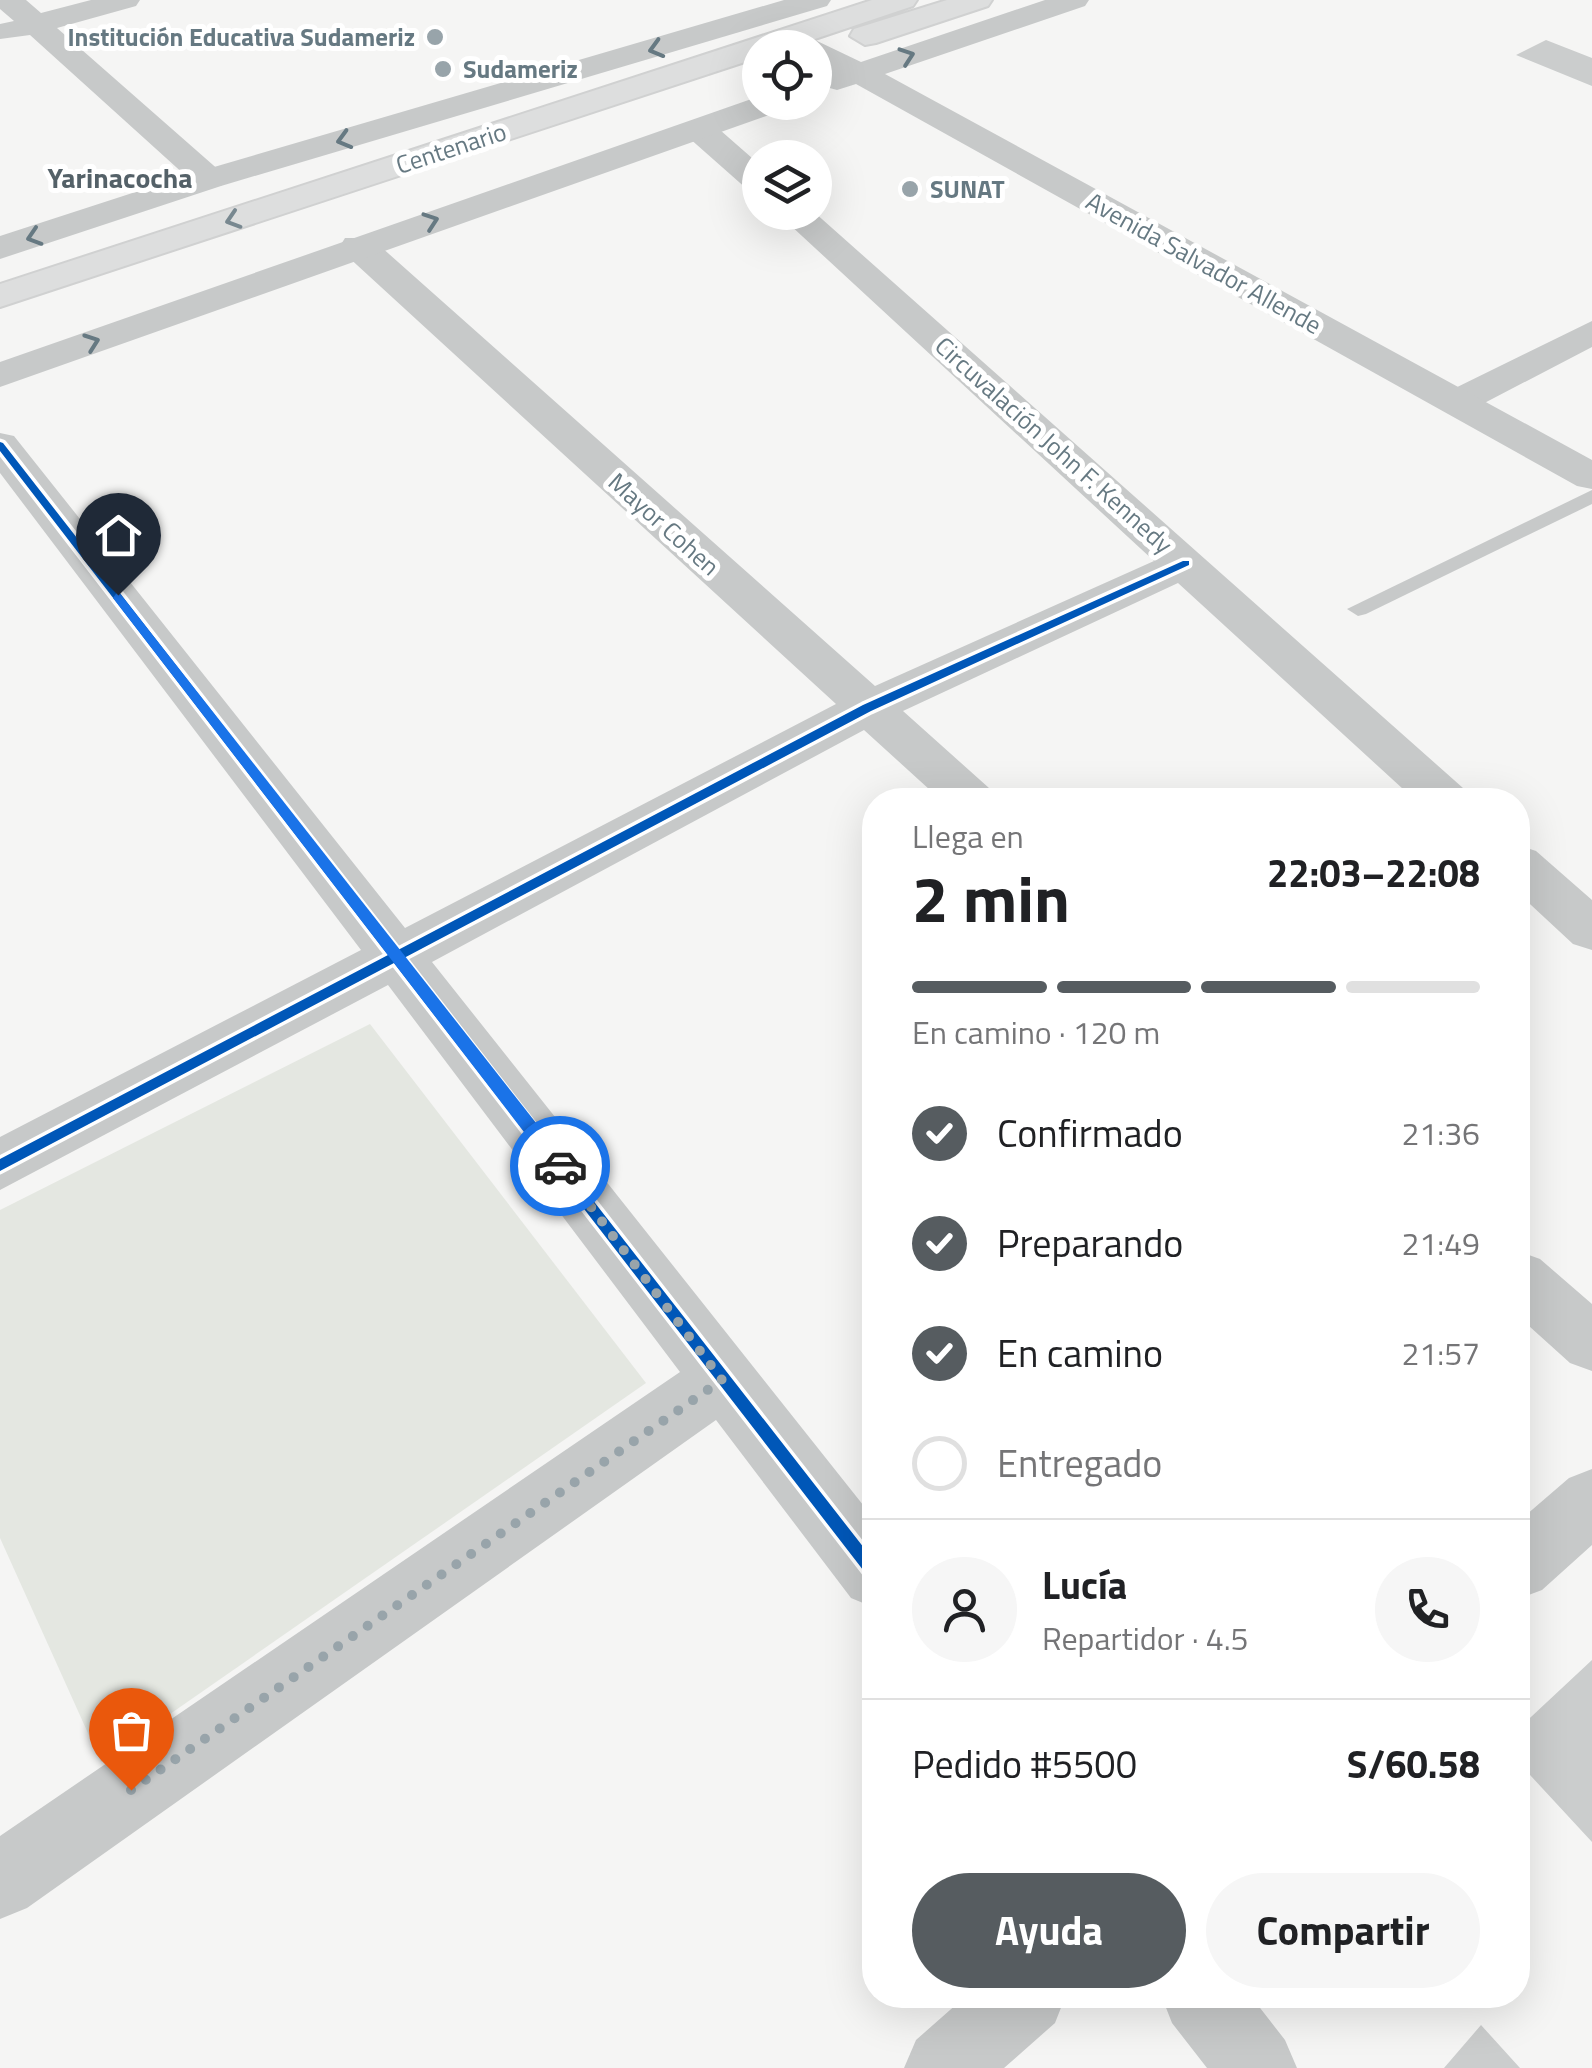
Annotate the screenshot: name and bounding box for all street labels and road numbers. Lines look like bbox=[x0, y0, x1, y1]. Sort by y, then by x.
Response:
street label: Centenario bbox=[391, 112, 511, 184]
street label: Avenida Salvador Allende bbox=[1079, 182, 1329, 344]
street label: Circuvalación John F. Kennedy bbox=[926, 328, 1182, 562]
street label: Mayor Cohen bbox=[600, 463, 728, 585]

